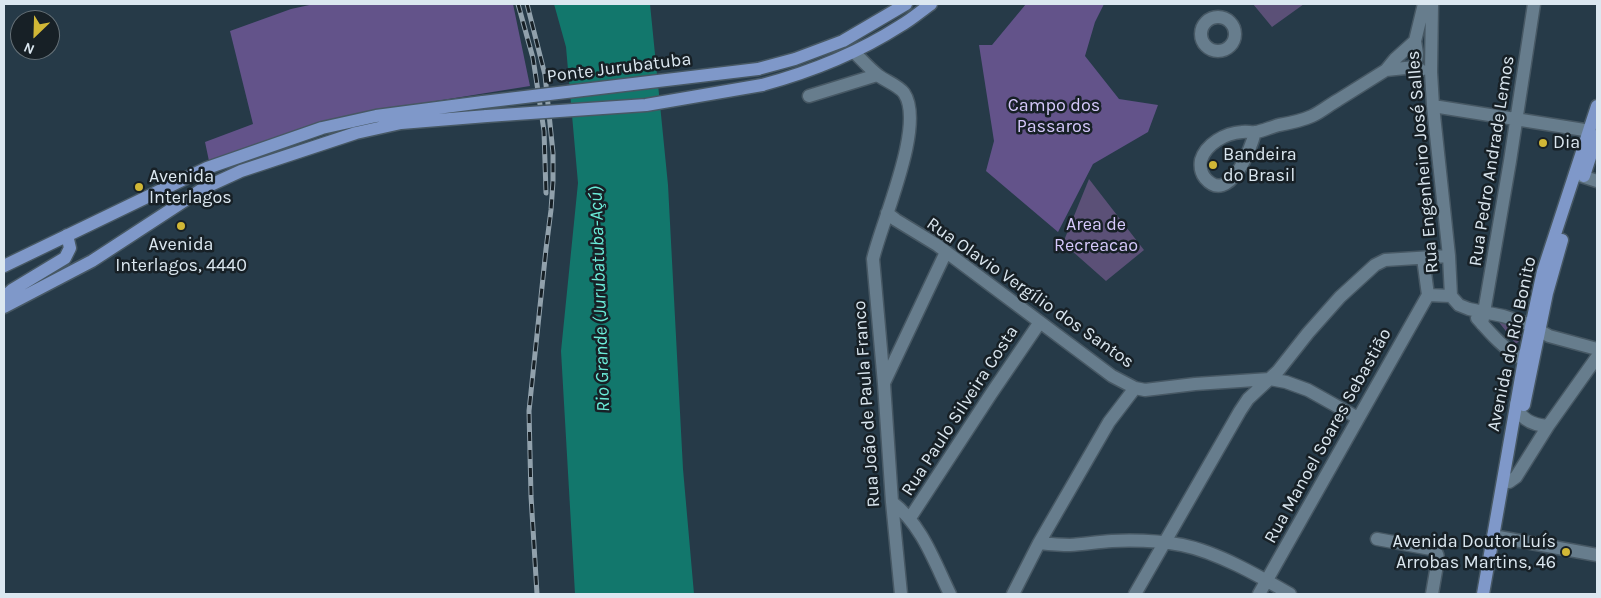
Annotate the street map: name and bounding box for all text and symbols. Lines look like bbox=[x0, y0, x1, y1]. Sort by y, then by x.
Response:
north arrow bbox=[10, 10, 60, 60]
text: N bbox=[21, 38, 37, 58]
street label: Ponte Jurubatuba bbox=[546, 48, 692, 88]
street label: Rua Engenheiro José Salles bbox=[1403, 50, 1443, 274]
street label: Rua Pedro Andrade Lemos bbox=[1465, 54, 1519, 268]
park label: Campo dos Passaros bbox=[1008, 95, 1100, 138]
place label: Dia bbox=[1553, 132, 1580, 154]
marker: Dia bbox=[1537, 137, 1549, 149]
place label: Bandeira do Brasil bbox=[1223, 144, 1297, 186]
marker: Bandeira do Brasil bbox=[1207, 159, 1219, 171]
place label: Avenida Interlagos bbox=[149, 166, 232, 208]
marker: Avenida Interlagos bbox=[133, 181, 145, 193]
water label: Rio Grande (Jurubatuba-Açú) bbox=[585, 185, 615, 413]
street label: Rua Olavio Vergílio dos Santos bbox=[922, 213, 1138, 373]
park label: Area de Recreacao bbox=[1054, 214, 1138, 256]
marker: Avenida Interlagos, 4440 bbox=[175, 220, 187, 232]
place label: Avenida Interlagos, 4440 bbox=[115, 234, 247, 276]
street label: Avenida do Rio Bonito bbox=[1483, 254, 1541, 434]
street label: Rua João de Paula Franco bbox=[849, 300, 885, 508]
street label: Rua Paulo Silveira Costa bbox=[897, 322, 1023, 500]
street label: Rua Manoel Soares Sebastião bbox=[1260, 325, 1396, 547]
place label: Avenida Doutor Luís Arrobas Martins, 46 bbox=[1393, 531, 1556, 574]
marker: Avenida Doutor Luís Arrobas Martins, 46 bbox=[1560, 546, 1572, 558]

